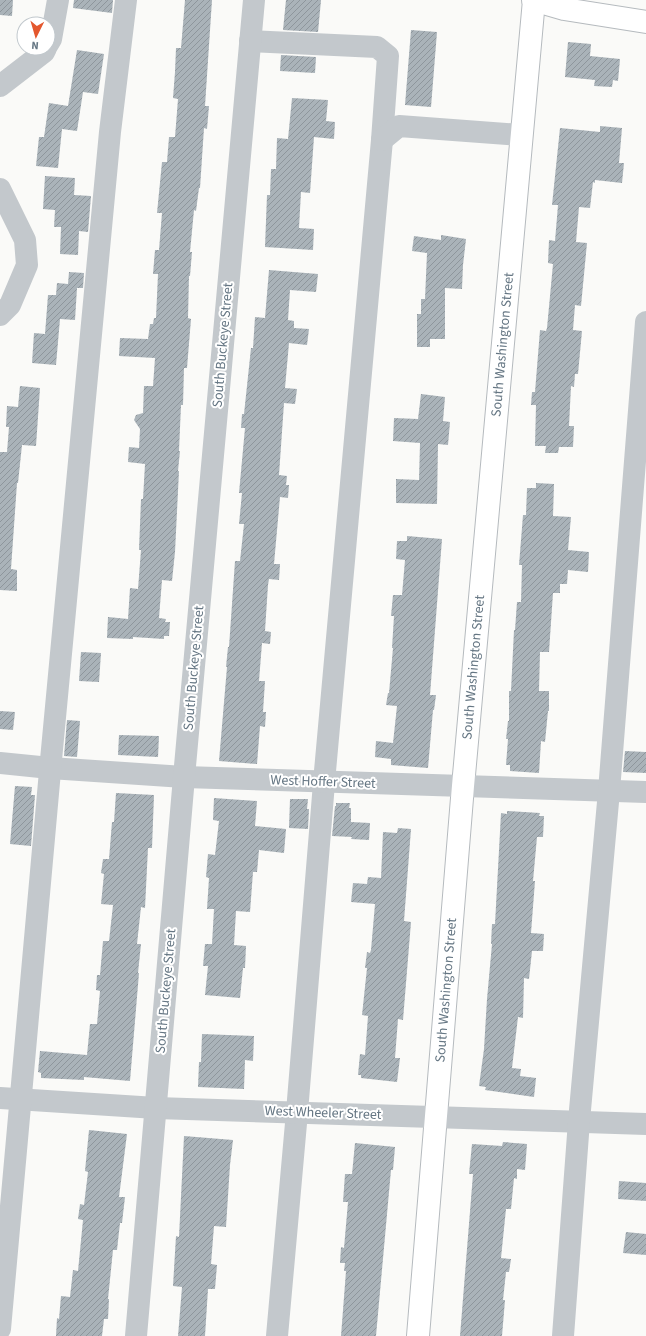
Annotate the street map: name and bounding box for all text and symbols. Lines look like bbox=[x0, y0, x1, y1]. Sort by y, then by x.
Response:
north arrow bbox=[16, 16, 56, 56]
text: N bbox=[31, 38, 39, 53]
street label: South Washington Street bbox=[486, 271, 519, 418]
street label: South Buckeye Street bbox=[208, 282, 238, 408]
street label: South Washington Street bbox=[457, 594, 490, 740]
street label: South Buckeye Street bbox=[179, 605, 209, 731]
street label: West Hoffer Street bbox=[270, 770, 376, 794]
street label: South Washington Street bbox=[430, 917, 462, 1063]
street label: South Buckeye Street bbox=[151, 928, 181, 1054]
street label: West Wheeler Street bbox=[264, 1101, 382, 1125]

